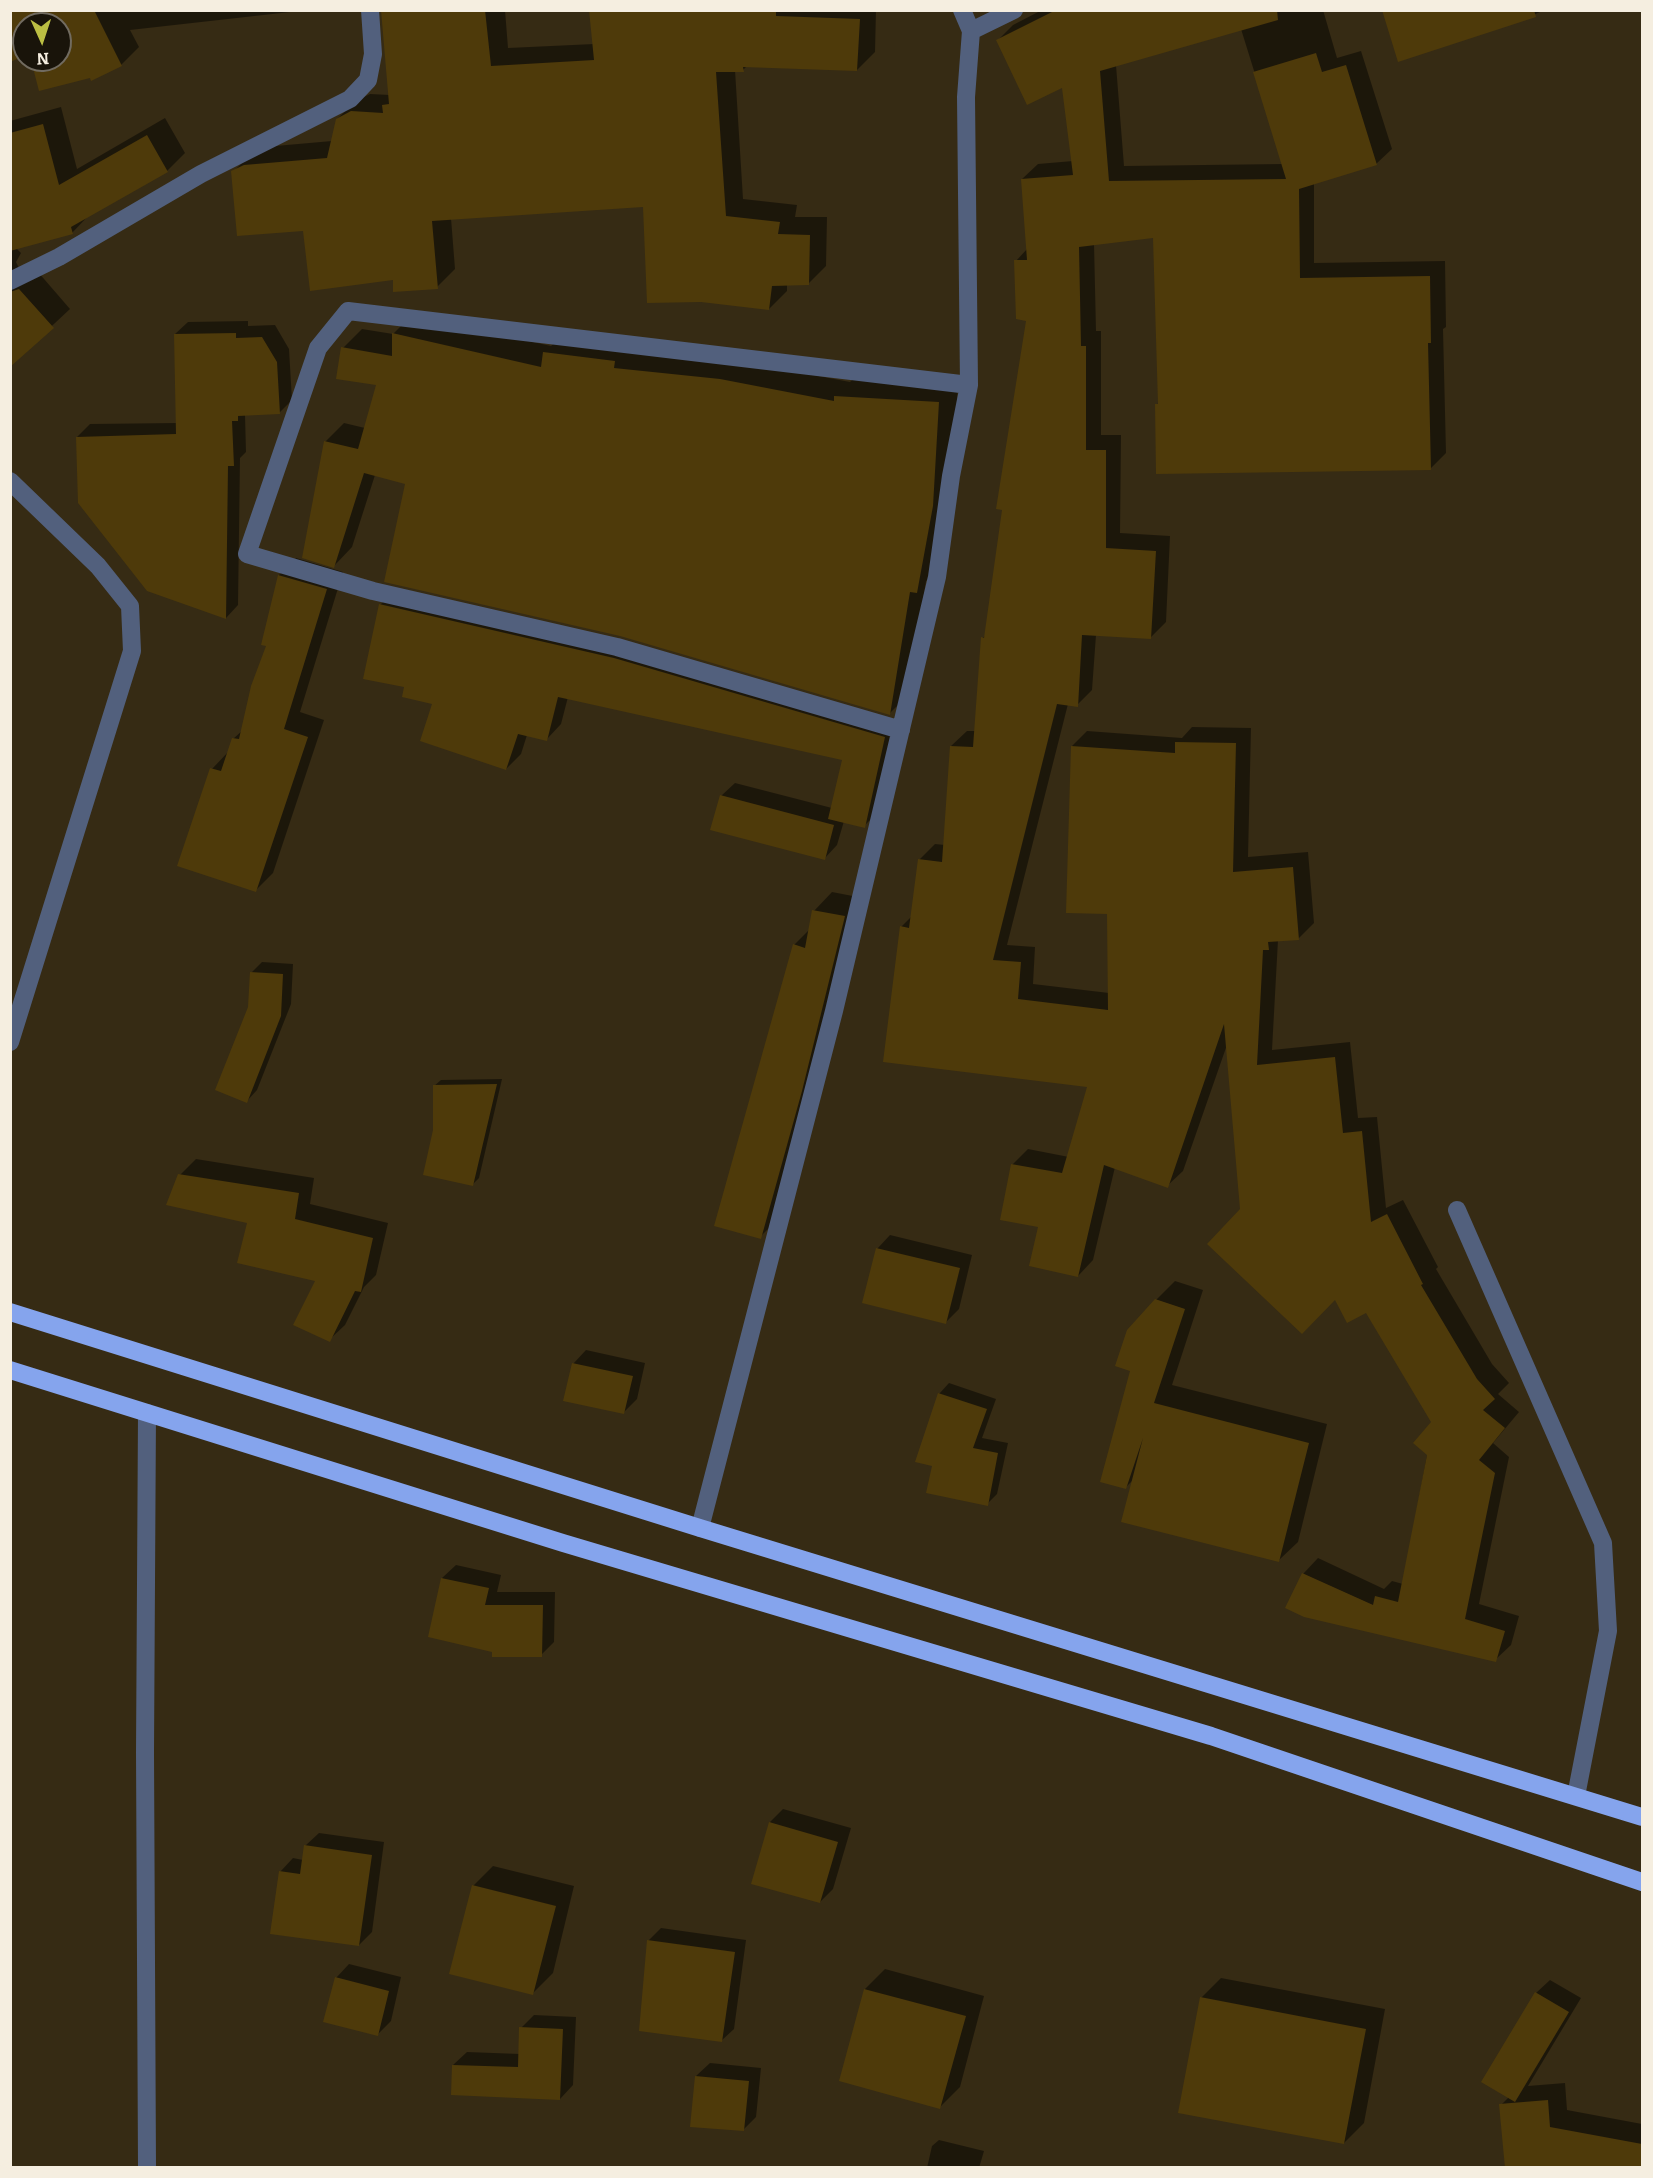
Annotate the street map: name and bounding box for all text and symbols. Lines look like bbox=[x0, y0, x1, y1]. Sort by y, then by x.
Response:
north arrow bbox=[12, 12, 72, 72]
text: N bbox=[36, 49, 50, 68]

